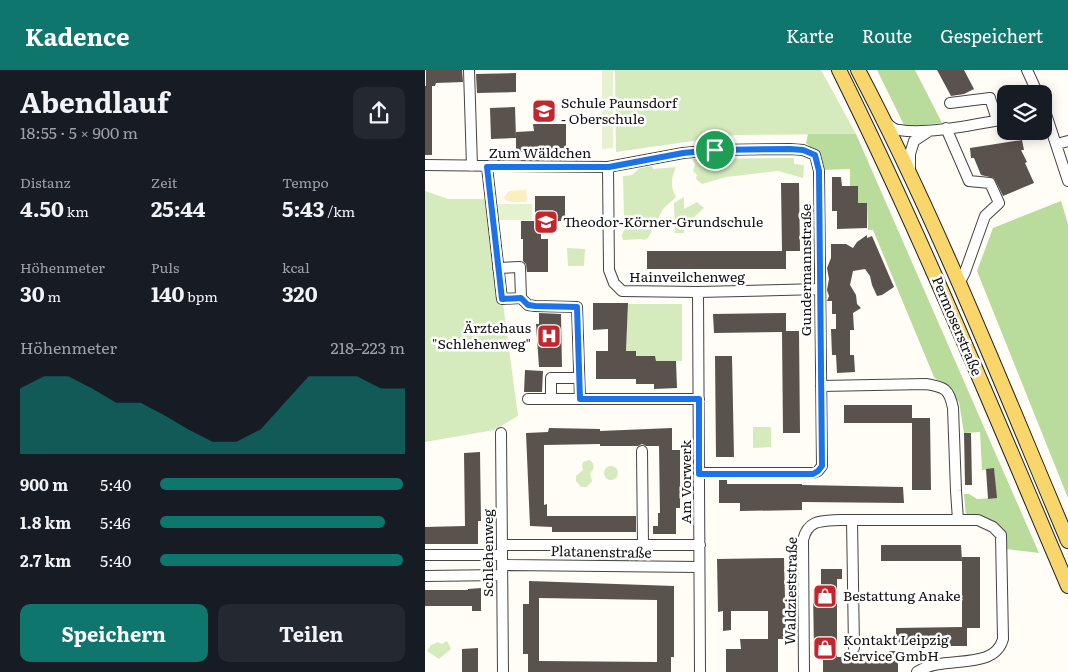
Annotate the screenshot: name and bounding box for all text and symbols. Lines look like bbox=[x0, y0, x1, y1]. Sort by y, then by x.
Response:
text: Kadence bbox=[25, 18, 130, 53]
text: Karte bbox=[786, 22, 834, 49]
text: Route bbox=[862, 22, 912, 49]
text: Gespeichert bbox=[940, 22, 1043, 49]
text: Abendlauf bbox=[20, 80, 169, 122]
map controls bbox=[997, 85, 1052, 140]
button: layers bbox=[997, 85, 1052, 140]
button: share bbox=[353, 87, 405, 139]
place label: Schule Paunsdorf - Oberschule bbox=[561, 92, 679, 128]
school or university icon: Schule Paunsdorf - Oberschule bbox=[531, 98, 557, 124]
text: 18:55 · 5 × 900 m bbox=[20, 120, 138, 144]
pin bbox=[694, 129, 736, 171]
icon: arrive bbox=[701, 136, 729, 164]
street label: Zum Wäldchen bbox=[489, 142, 591, 162]
text: Distanz bbox=[20, 172, 71, 192]
text: Zeit bbox=[151, 172, 177, 192]
text: Tempo bbox=[282, 172, 329, 192]
text: 4.50 bbox=[20, 192, 64, 223]
text: 25:44 bbox=[151, 192, 206, 223]
text: 5:43 bbox=[282, 192, 324, 223]
text: km bbox=[64, 201, 89, 221]
text: /km bbox=[324, 201, 355, 221]
street label: Gundermannstraße bbox=[795, 204, 815, 336]
school or university icon: Theodor-Körner-Grundschule bbox=[533, 209, 559, 235]
place label: Theodor-Körner-Grundschule bbox=[563, 211, 763, 231]
text: Höhenmeter bbox=[20, 257, 105, 277]
text: Puls bbox=[151, 257, 179, 277]
text: kcal bbox=[282, 257, 310, 277]
street label: Hainveilchenweg bbox=[629, 266, 745, 286]
street label: Permoserstraße bbox=[928, 273, 988, 378]
text: 30 bbox=[20, 277, 45, 308]
text: 140 bbox=[151, 277, 185, 308]
text: 320 bbox=[282, 277, 318, 308]
text: m bbox=[45, 286, 61, 306]
text: bpm bbox=[185, 286, 218, 306]
place label: Ärztehaus "Schlehenweg" bbox=[432, 317, 531, 353]
hospital icon: Ärztehaus "Schlehenweg" bbox=[536, 323, 562, 349]
text: Höhenmeter bbox=[20, 335, 117, 359]
text: 218–223 m bbox=[331, 335, 405, 359]
street label: Am Vorwerk bbox=[675, 440, 695, 524]
text: 900 m bbox=[20, 472, 68, 496]
text: 5:40 bbox=[100, 472, 131, 496]
street label: Schlehenweg bbox=[477, 509, 497, 597]
text: 1.8 km bbox=[20, 510, 71, 534]
text: 5:46 bbox=[100, 510, 131, 534]
street label: Waldzieststraße bbox=[779, 537, 801, 645]
street label: Platanenstraße bbox=[550, 540, 652, 562]
text: 2.7 km bbox=[20, 548, 71, 572]
text: 5:40 bbox=[100, 548, 131, 572]
shop icon: Bestattung Anake bbox=[812, 583, 838, 609]
place label: Bestattung Anake bbox=[843, 585, 961, 605]
button: Speichern bbox=[20, 604, 208, 662]
button: Teilen bbox=[218, 604, 405, 662]
place label: Kontakt Leipzig Service GmbH bbox=[843, 629, 949, 665]
shop icon: Kontakt Leipzig Service GmbH bbox=[812, 635, 838, 661]

